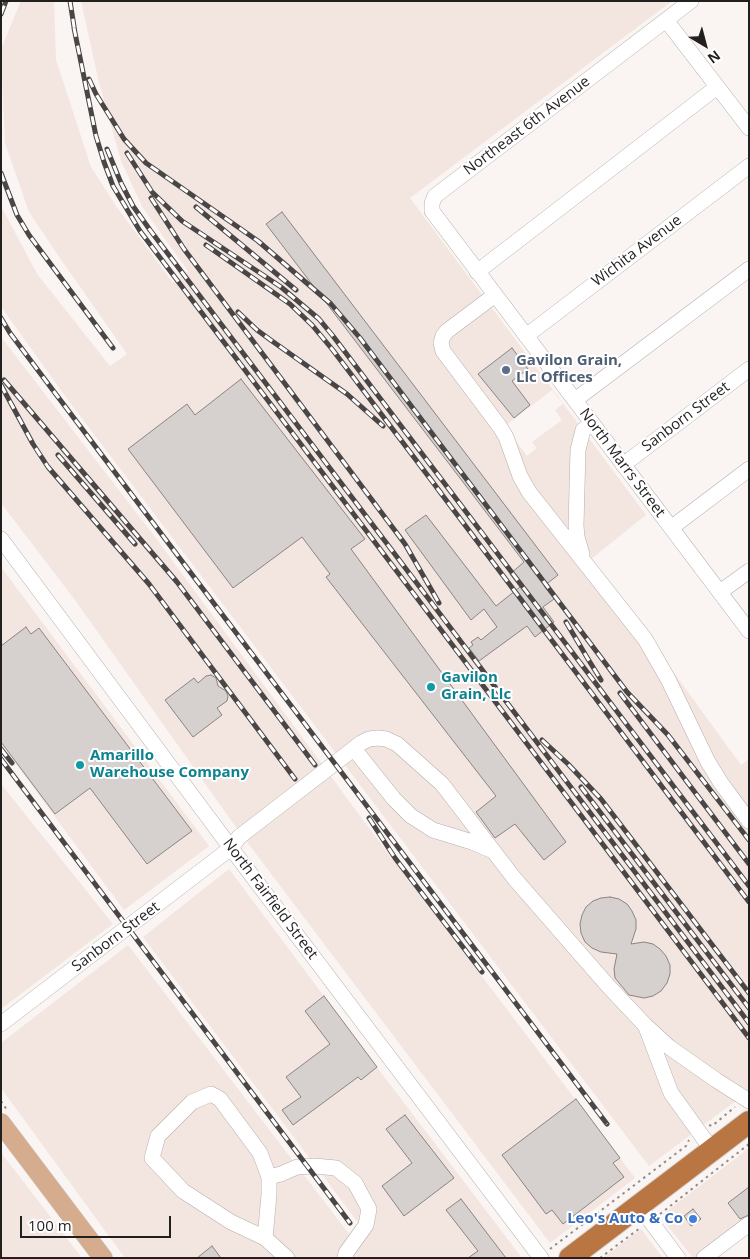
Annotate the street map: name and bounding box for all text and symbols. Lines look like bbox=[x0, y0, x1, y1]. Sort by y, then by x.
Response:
north arrow bbox=[680, 20, 730, 70]
text: N bbox=[704, 46, 725, 68]
street label: Northeast 6th Avenue bbox=[460, 73, 594, 179]
street label: Wichita Avenue bbox=[589, 211, 685, 291]
place label: Gavilon Grain, Llc Offices bbox=[516, 352, 622, 387]
marker: Gavilon Grain, Llc Offices bbox=[500, 364, 512, 376]
street label: Sanborn Street bbox=[639, 378, 733, 456]
street label: North Marrs Street bbox=[575, 405, 669, 521]
place label: Gavilon Grain, Llc bbox=[441, 669, 511, 704]
marker: Gavilon Grain, Llc bbox=[425, 681, 437, 693]
place label: Amarillo Warehouse Company bbox=[90, 747, 249, 782]
marker: Amarillo Warehouse Company bbox=[74, 759, 86, 771]
street label: North Fairfield Street bbox=[219, 835, 321, 963]
street label: Sanborn Street bbox=[69, 898, 163, 976]
scale bar bbox=[22, 1206, 174, 1238]
place label: Leo's Auto & Co bbox=[567, 1210, 683, 1228]
marker: Leo's Auto & Co bbox=[687, 1213, 699, 1225]
text: 100 m bbox=[28, 1215, 72, 1235]

